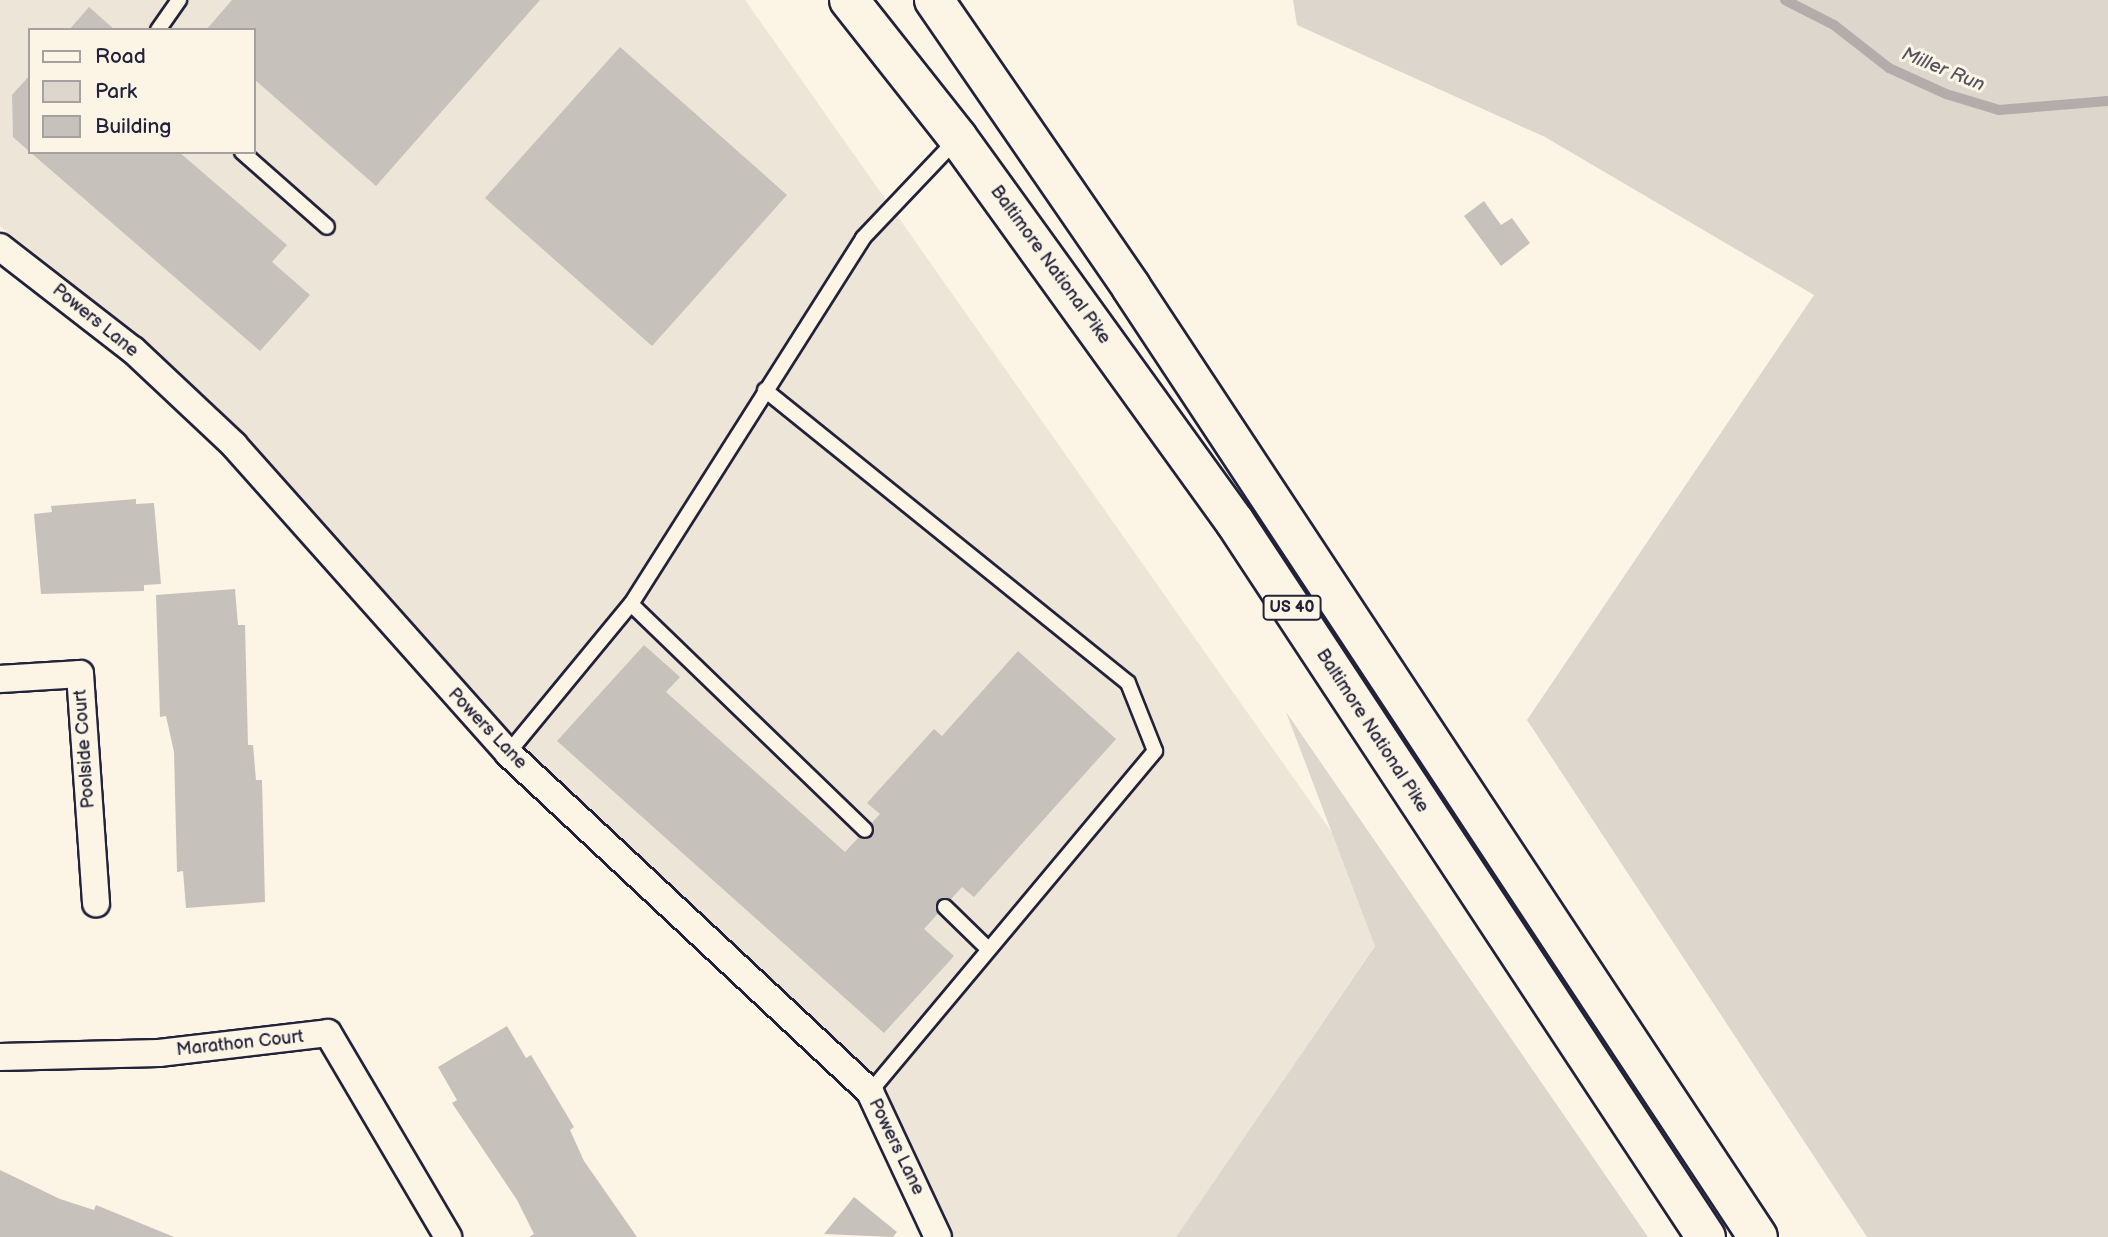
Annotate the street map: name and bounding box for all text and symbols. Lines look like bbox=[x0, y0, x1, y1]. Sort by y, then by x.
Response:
legend bbox=[28, 28, 256, 154]
water label: Miller Run bbox=[1898, 43, 1988, 97]
text: Road bbox=[95, 44, 146, 69]
text: Park bbox=[95, 79, 137, 104]
text: Building bbox=[95, 114, 171, 139]
street label: Baltimore National Pike bbox=[985, 182, 1115, 348]
street label: Powers Lane bbox=[48, 280, 142, 362]
road number: US 40 bbox=[1262, 596, 1322, 621]
street label: Baltimore National Pike bbox=[1311, 645, 1433, 817]
street label: Powers Lane bbox=[443, 684, 531, 774]
street label: Poolside Court bbox=[70, 689, 100, 809]
street label: Marathon Court bbox=[175, 1027, 305, 1061]
street label: Powers Lane bbox=[863, 1095, 929, 1199]

